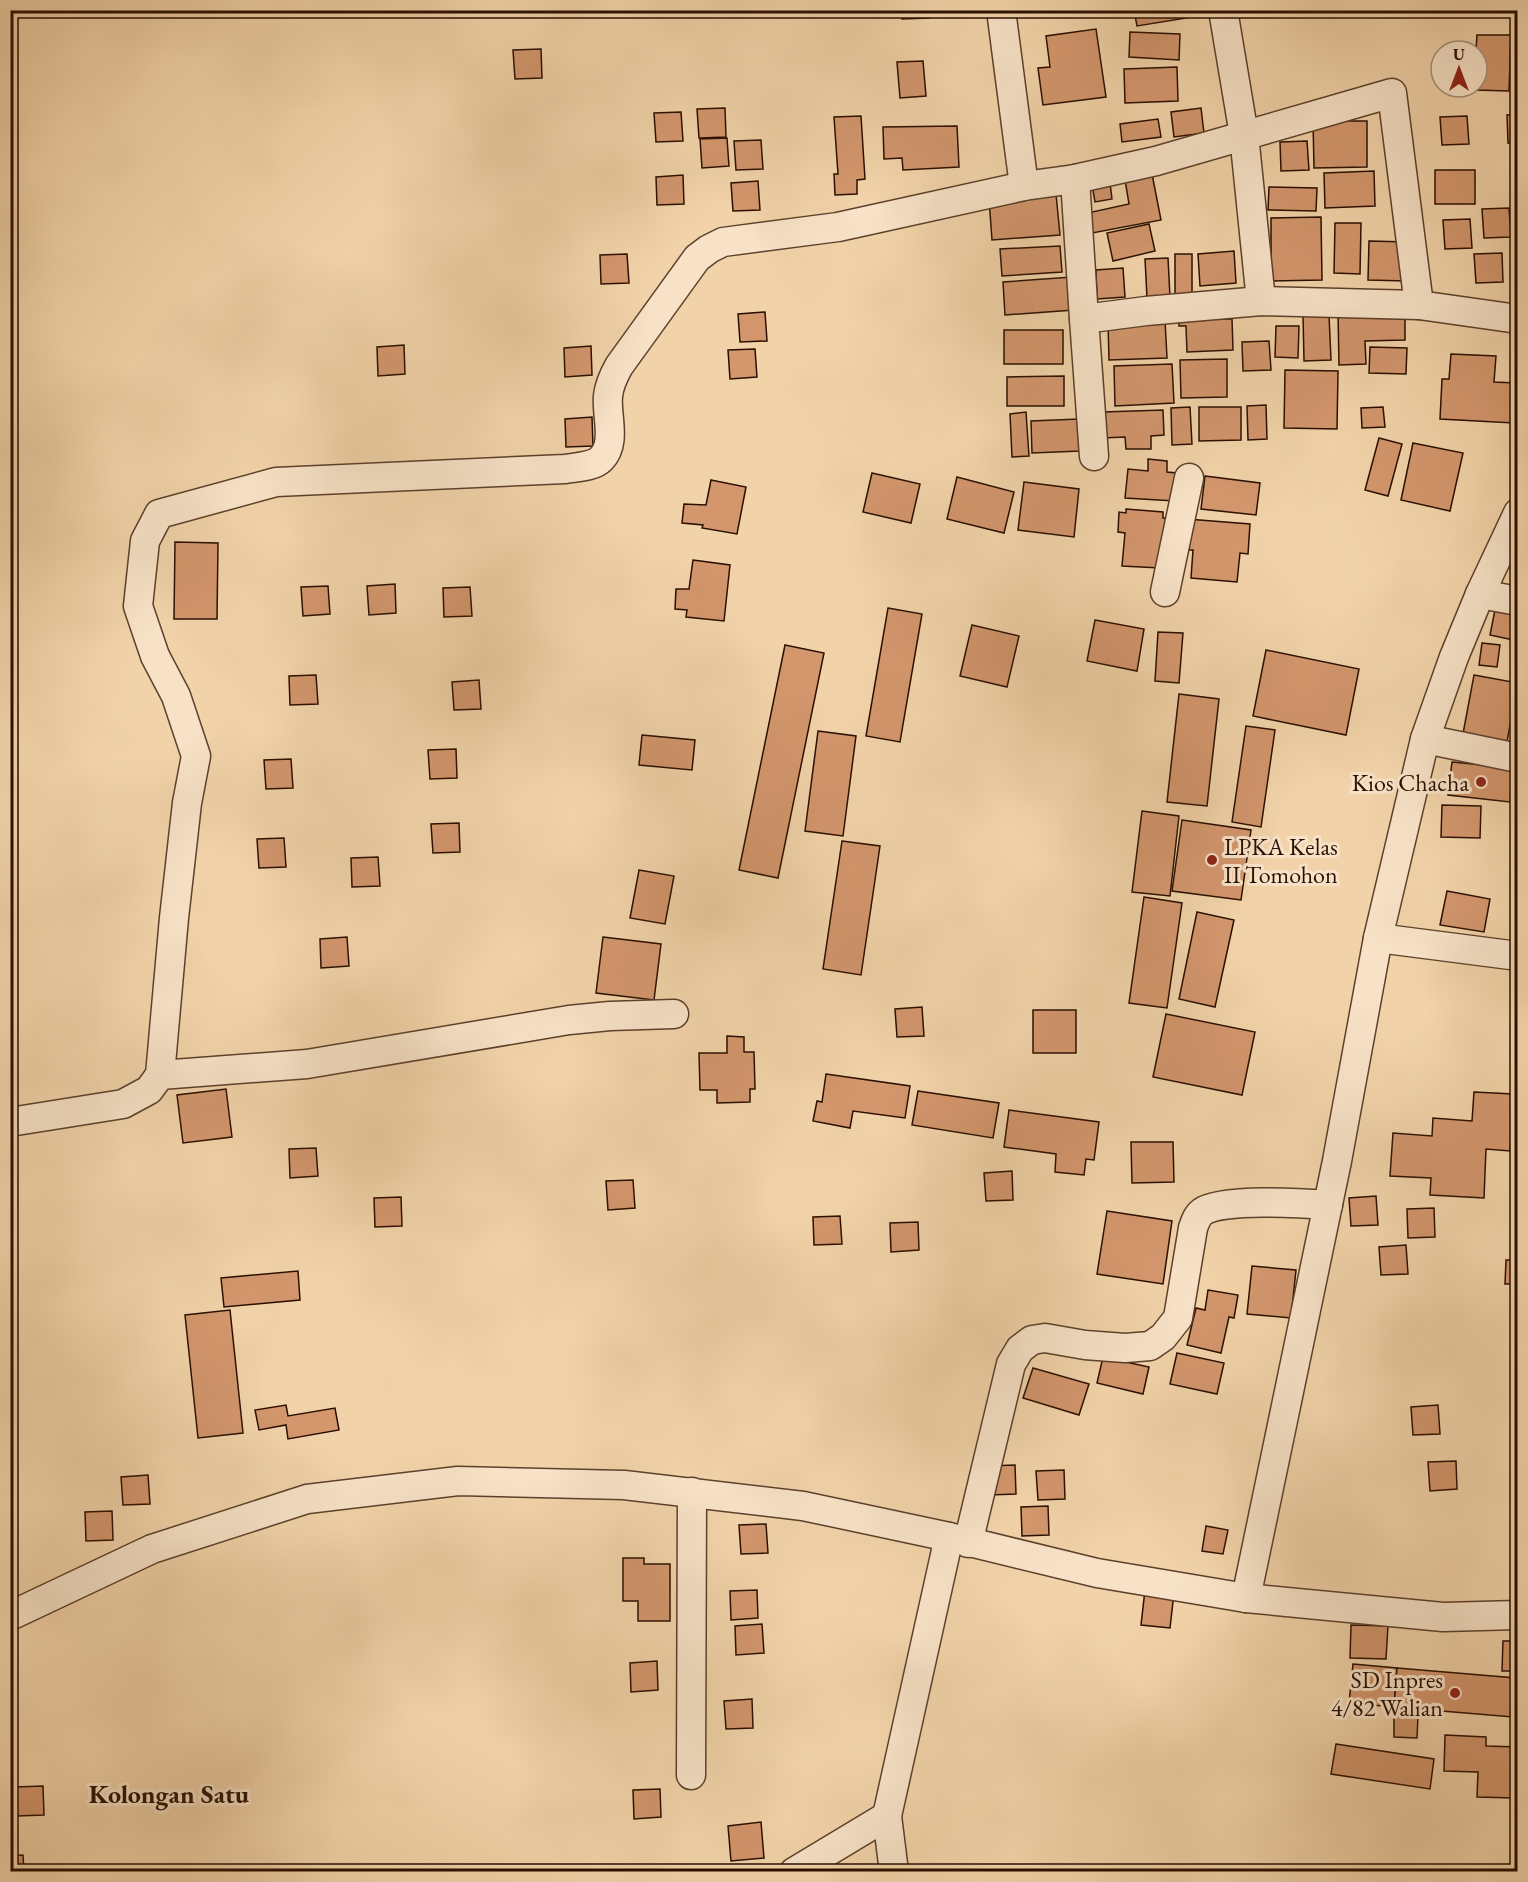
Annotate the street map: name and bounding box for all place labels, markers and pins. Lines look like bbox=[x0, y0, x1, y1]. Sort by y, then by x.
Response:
place label: Kios Chacha bbox=[1352, 767, 1469, 798]
marker: Kios Chacha bbox=[1474, 775, 1488, 789]
place label: LPKA Kelas II Tomohon bbox=[1224, 831, 1338, 890]
marker: LPKA Kelas II Tomohon bbox=[1205, 853, 1219, 867]
place label: SD Inpres 4/82 Walian bbox=[1331, 1664, 1443, 1723]
marker: SD Inpres 4/82 Walian bbox=[1448, 1686, 1462, 1700]

